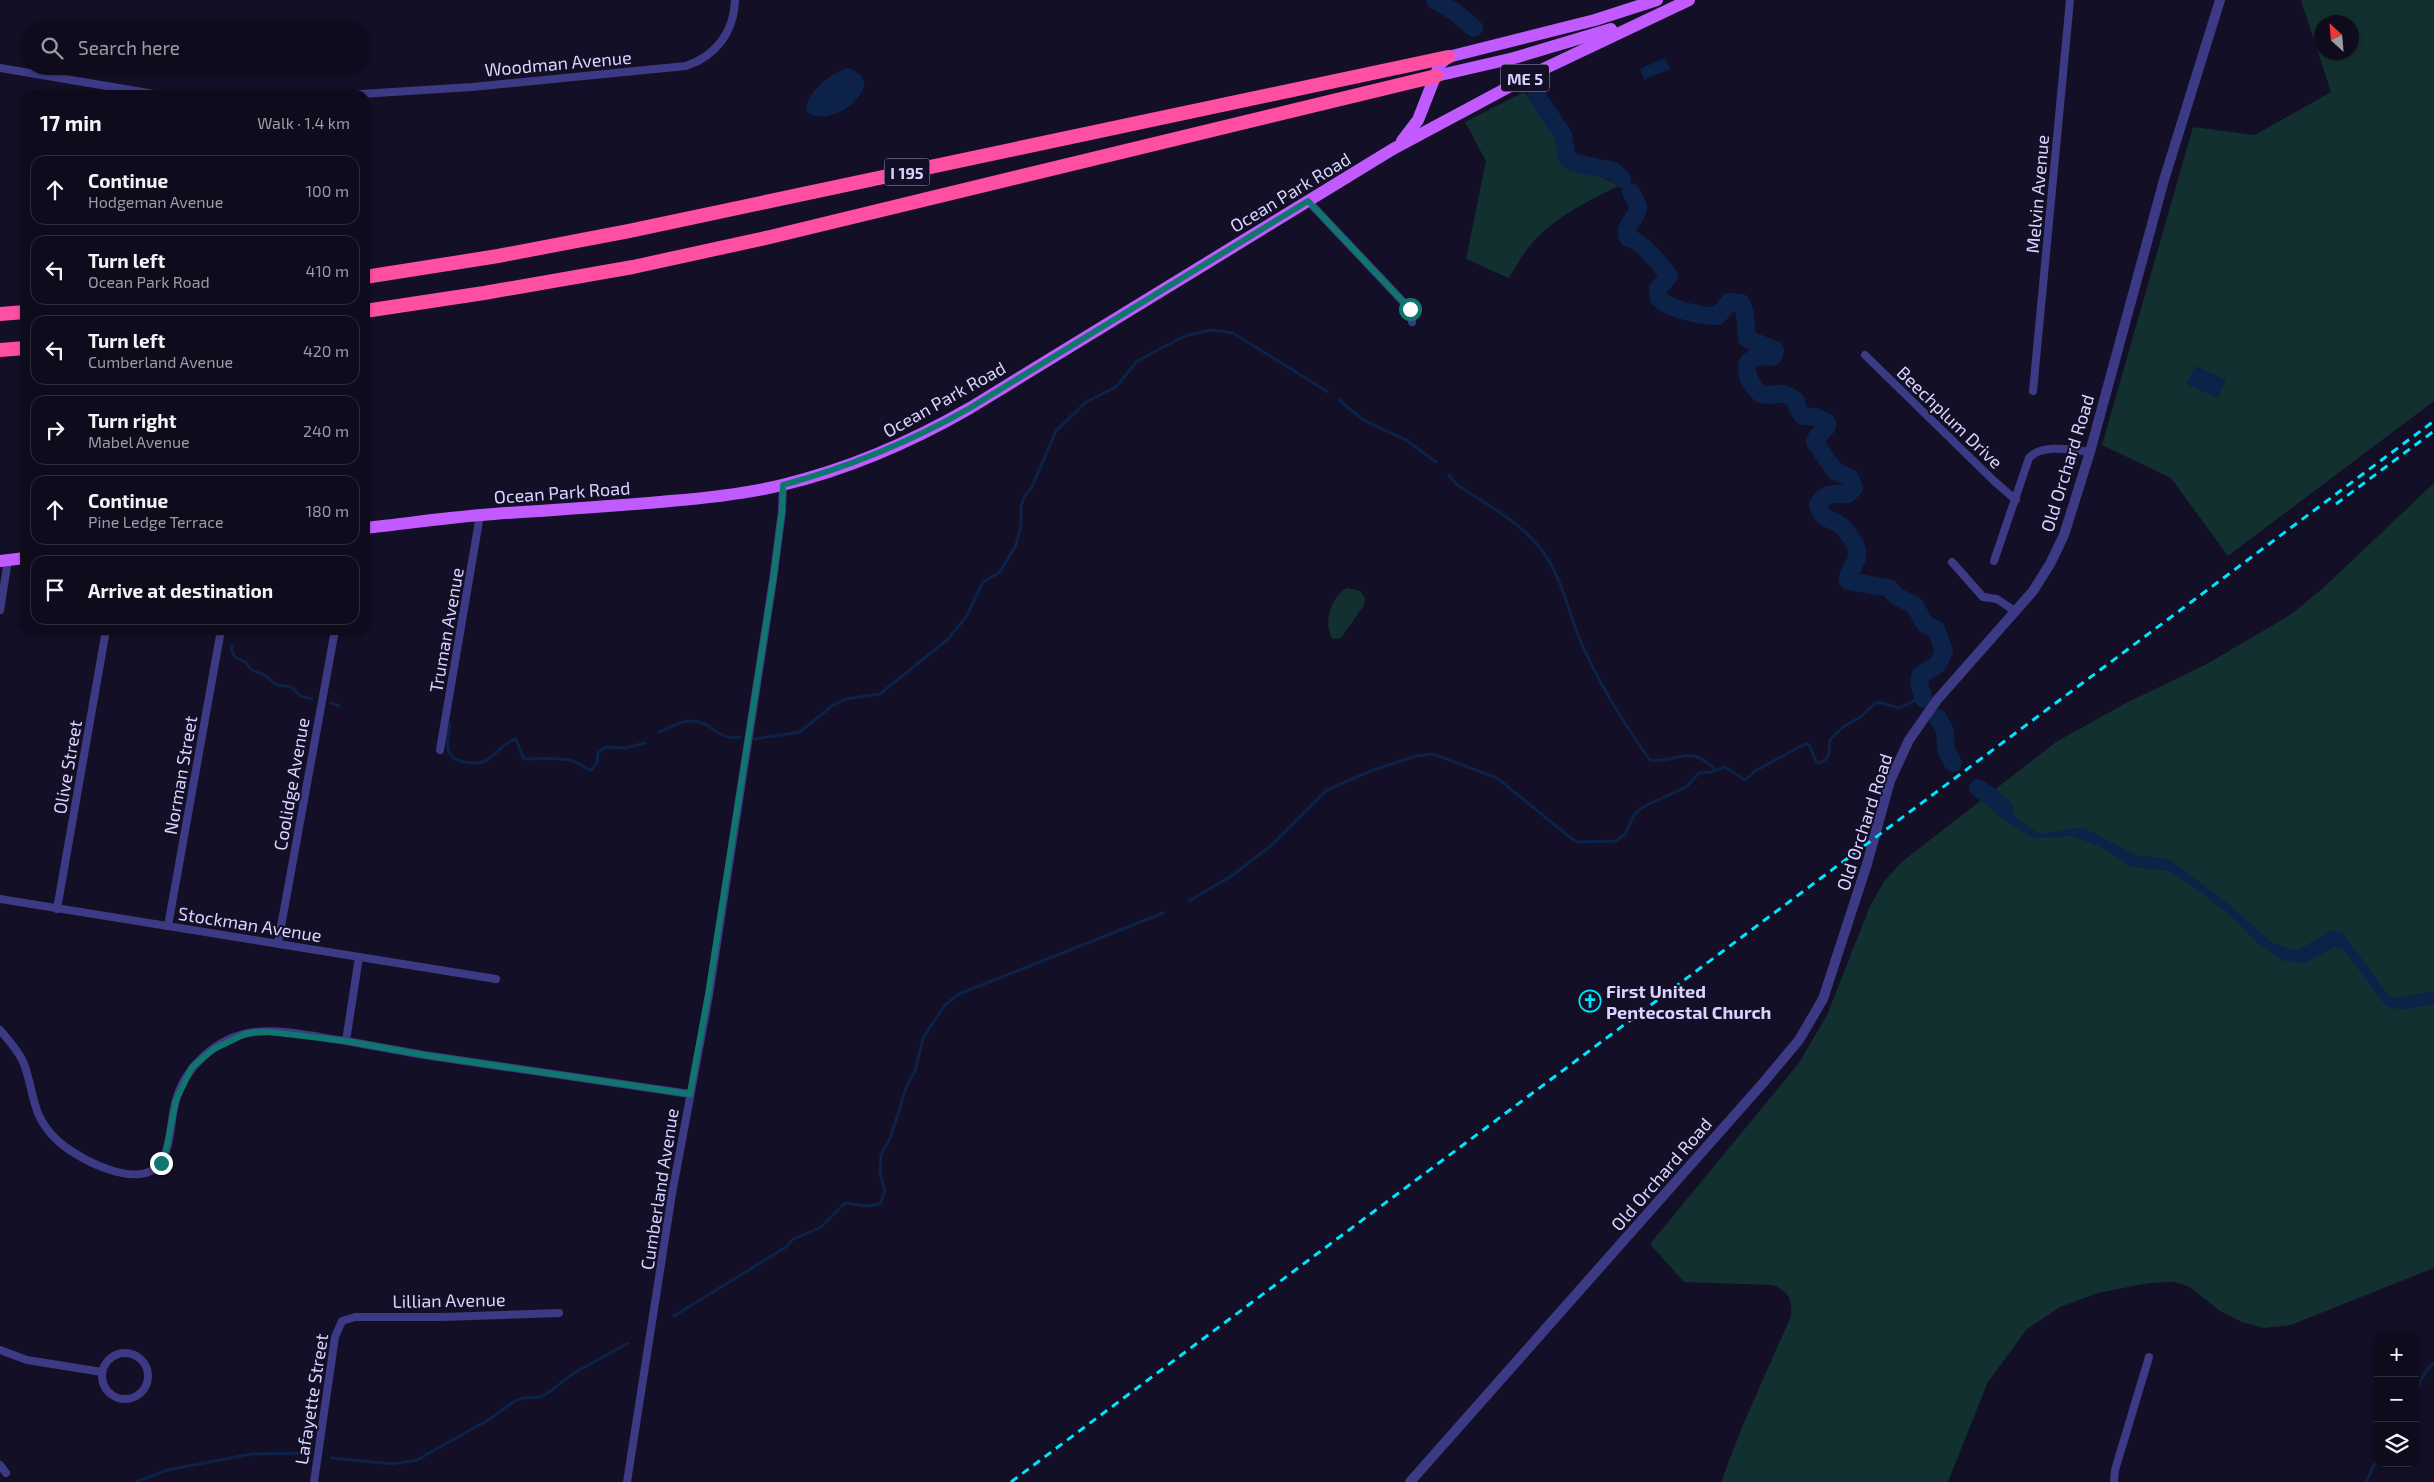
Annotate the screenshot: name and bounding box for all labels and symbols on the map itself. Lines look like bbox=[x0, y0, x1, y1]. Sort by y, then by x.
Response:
north arrow bbox=[2314, 15, 2359, 60]
street label: Woodman Avenue bbox=[484, 46, 632, 80]
road number: ME 5 bbox=[1501, 64, 1549, 92]
street label: Melvin Avenue bbox=[2021, 134, 2053, 254]
street label: Ocean Park Road bbox=[1226, 147, 1354, 237]
road number: I 195 bbox=[884, 158, 930, 186]
route start bbox=[1399, 298, 1422, 321]
street label: Ocean Park Road bbox=[879, 356, 1009, 442]
street label: Beechplum Drive bbox=[1893, 361, 2007, 473]
street label: Old Orchard Road bbox=[2036, 392, 2098, 534]
street label: Ocean Park Road bbox=[493, 476, 631, 508]
street label: Truman Avenue bbox=[424, 566, 468, 694]
street label: Norman Street bbox=[159, 714, 201, 836]
street label: Coolidge Avenue bbox=[269, 716, 313, 852]
street label: Olive Street bbox=[48, 718, 86, 816]
street label: Old Orchard Road bbox=[1831, 751, 1897, 893]
street label: Stockman Avenue bbox=[177, 902, 323, 946]
place label: First United Pentecostal Church bbox=[1606, 980, 1771, 1023]
church icon: First United Pentecostal Church bbox=[1578, 989, 1602, 1013]
street label: Cumberland Avenue bbox=[635, 1107, 683, 1271]
street label: Old Orchard Road bbox=[1606, 1113, 1716, 1235]
route end bbox=[150, 1152, 173, 1175]
street label: Lillian Avenue bbox=[392, 1288, 506, 1312]
street label: Lafayette Street bbox=[290, 1332, 332, 1466]

